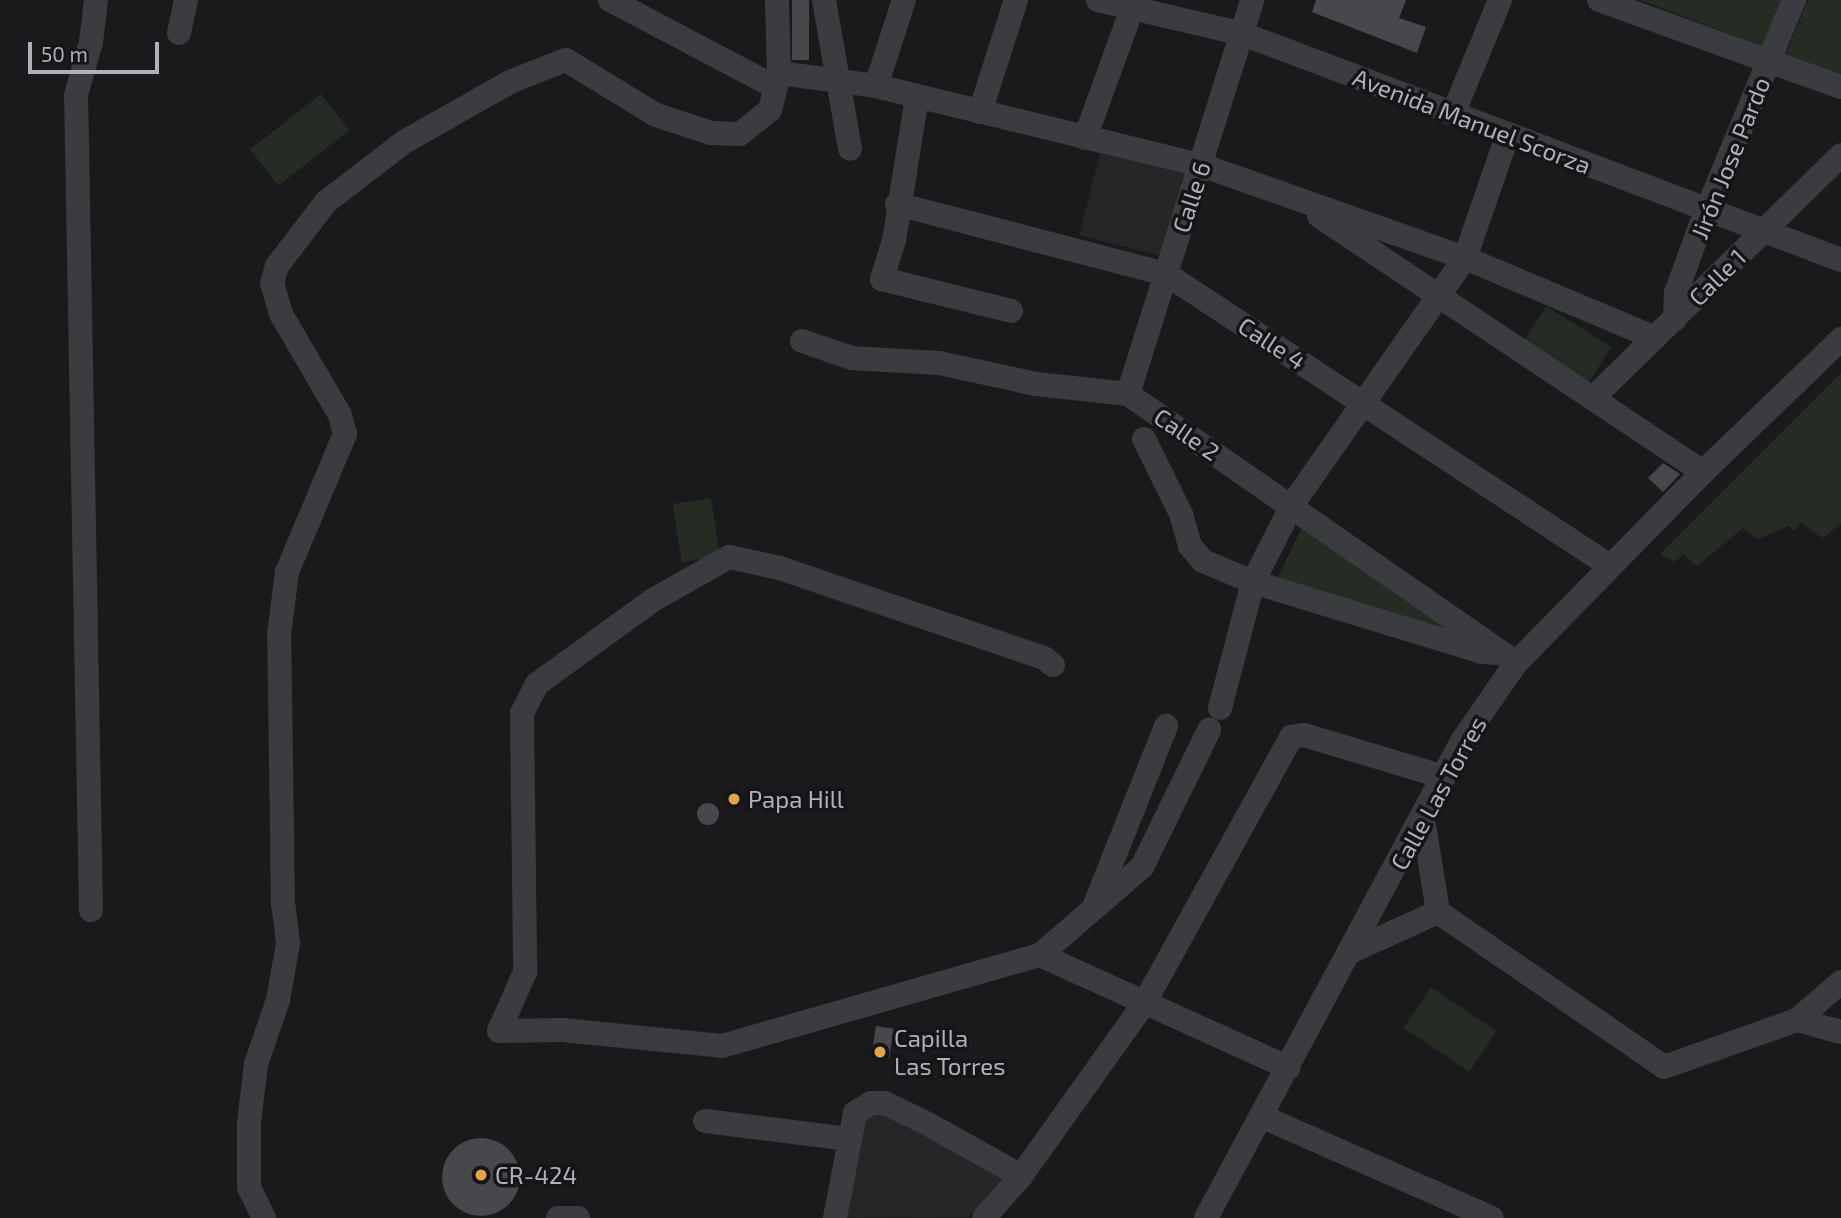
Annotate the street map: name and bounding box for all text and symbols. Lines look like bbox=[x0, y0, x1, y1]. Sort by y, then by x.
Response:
scale bar bbox=[32, 28, 163, 72]
text: 50 m bbox=[41, 41, 88, 66]
street label: Avenida Manuel Scorza bbox=[1349, 62, 1595, 180]
street label: Jirón Jose Pardo bbox=[1684, 73, 1776, 243]
street label: Calle 6 bbox=[1166, 158, 1216, 236]
street label: Calle 1 bbox=[1682, 242, 1752, 312]
street label: Calle 4 bbox=[1233, 311, 1311, 375]
street label: Calle 2 bbox=[1149, 402, 1225, 466]
street label: Calle Las Torres bbox=[1384, 711, 1492, 875]
place label: Papa Hill bbox=[748, 785, 844, 813]
marker: Papa Hill bbox=[726, 791, 742, 807]
place label: Capilla Las Torres bbox=[894, 1024, 1006, 1080]
marker: Capilla Las Torres bbox=[872, 1044, 888, 1060]
place label: CR-424 bbox=[495, 1161, 577, 1189]
marker: CR-424 bbox=[473, 1167, 489, 1183]

